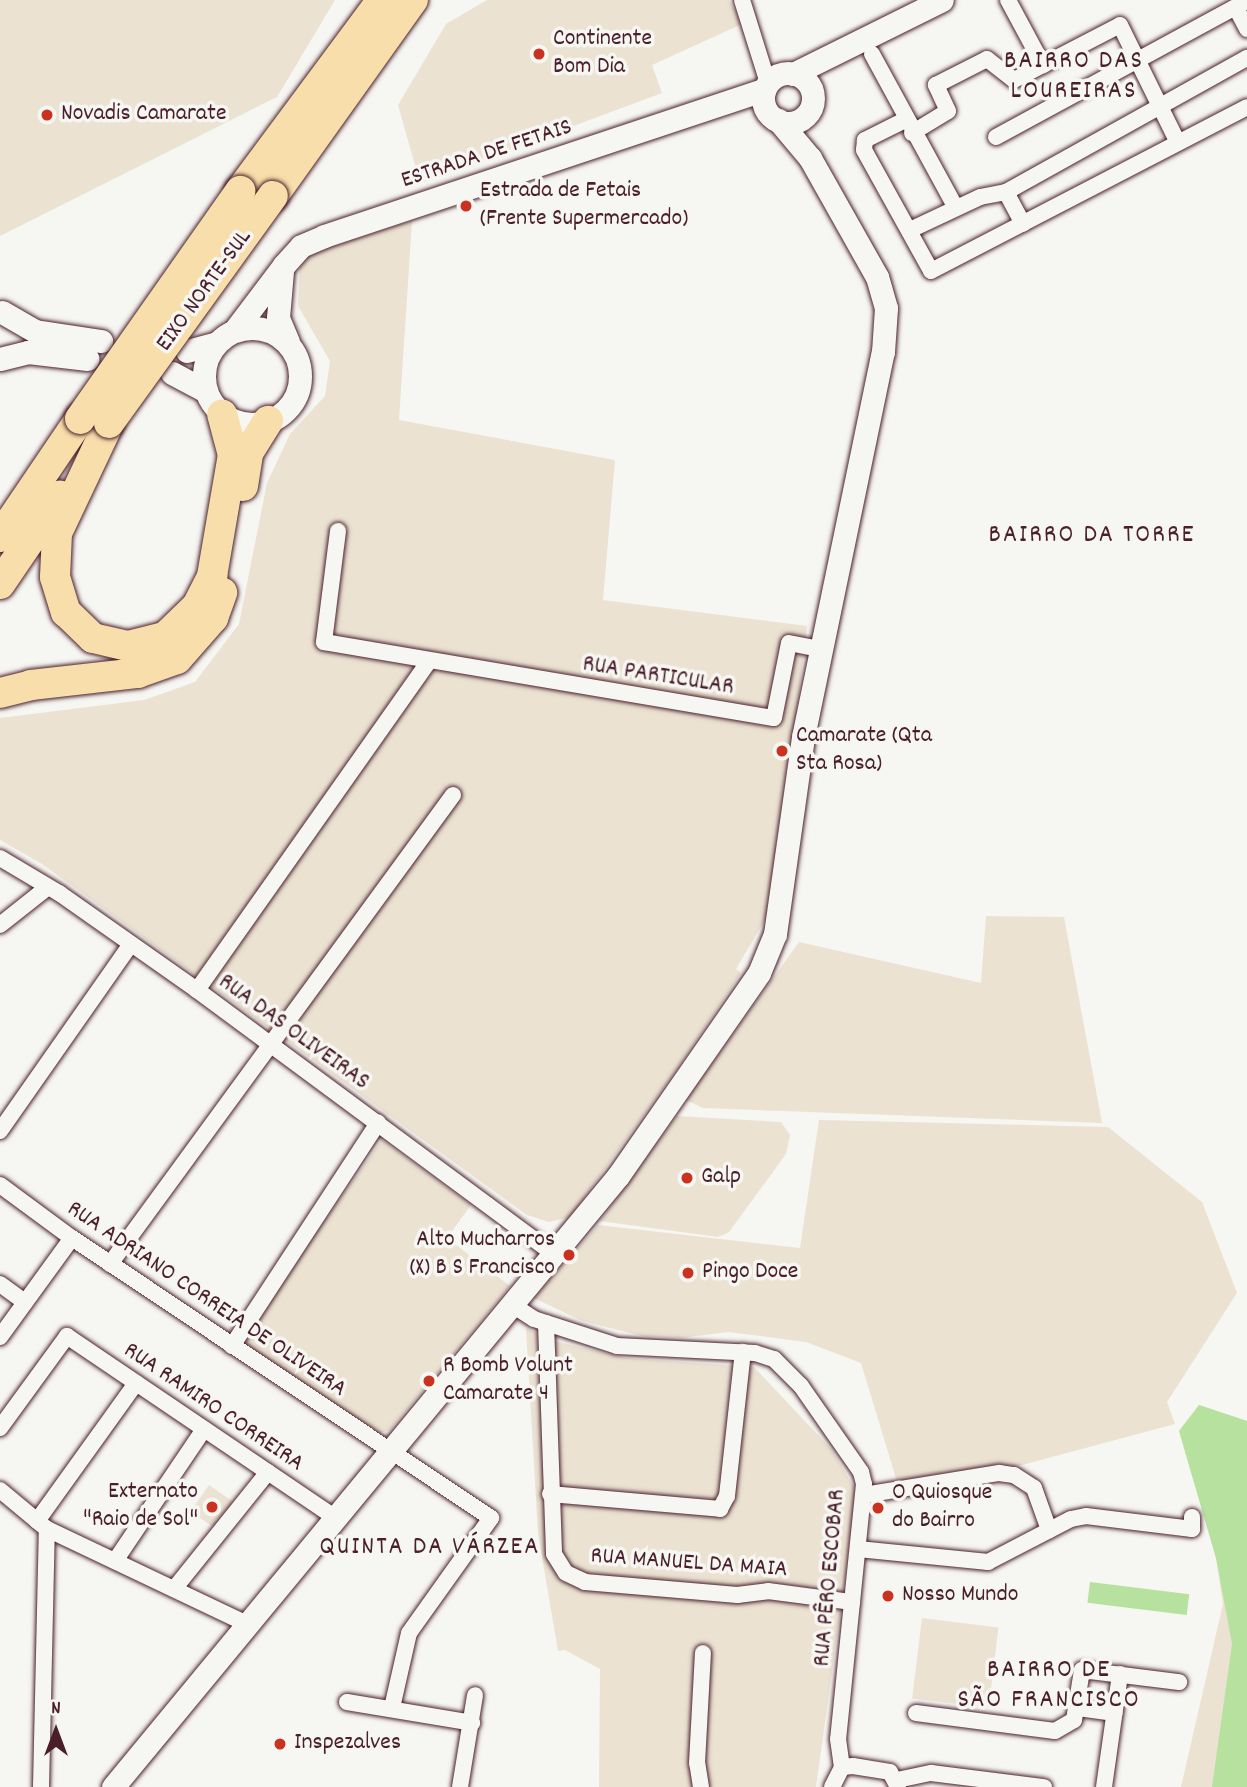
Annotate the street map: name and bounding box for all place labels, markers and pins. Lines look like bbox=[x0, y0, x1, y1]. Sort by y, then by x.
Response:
place label: Continente Bom Dia bbox=[553, 26, 652, 82]
marker: Continente Bom Dia bbox=[531, 46, 547, 62]
place label: Novadis Camarate bbox=[61, 101, 226, 129]
marker: Novadis Camarate bbox=[39, 107, 55, 123]
place label: Estrada de Fetais (Frente Supermercado) bbox=[480, 178, 688, 234]
marker: Estrada de Fetais (Frente Supermercado) bbox=[458, 198, 474, 214]
place label: Camarate (Qta Sta Rosa) bbox=[796, 723, 932, 779]
marker: Camarate (Qta Sta Rosa) bbox=[774, 743, 790, 759]
place label: Galp bbox=[701, 1164, 741, 1192]
marker: Galp bbox=[679, 1170, 695, 1186]
place label: Alto Mucharros (X) B S Francisco bbox=[410, 1227, 555, 1283]
marker: Alto Mucharros (X) B S Francisco bbox=[561, 1247, 577, 1263]
place label: Pingo Doce bbox=[702, 1259, 798, 1287]
marker: Pingo Doce bbox=[680, 1265, 696, 1281]
place label: R Bomb Volunt Camarate 4 bbox=[443, 1353, 573, 1409]
marker: R Bomb Volunt Camarate 4 bbox=[421, 1373, 437, 1389]
place label: Externato "Raio de Sol" bbox=[83, 1479, 198, 1535]
place label: O Quiosque do Bairro bbox=[892, 1480, 992, 1536]
marker: Externato "Raio de Sol" bbox=[204, 1499, 220, 1515]
marker: O Quiosque do Bairro bbox=[870, 1500, 886, 1516]
place label: Nosso Mundo bbox=[902, 1582, 1018, 1610]
marker: Nosso Mundo bbox=[880, 1588, 896, 1604]
place label: Inspezalves bbox=[294, 1730, 401, 1758]
marker: Inspezalves bbox=[272, 1736, 288, 1752]

